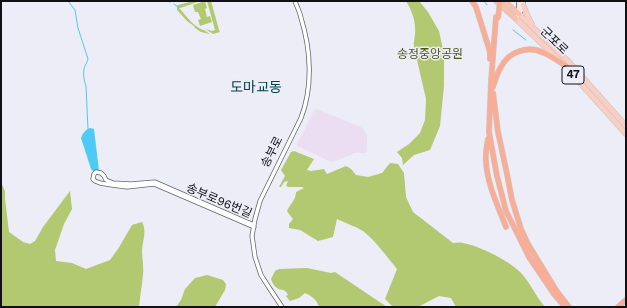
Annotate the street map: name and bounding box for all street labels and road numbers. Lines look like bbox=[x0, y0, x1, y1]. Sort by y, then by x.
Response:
street label: 군포로 bbox=[537, 24, 571, 58]
road number: 47 bbox=[562, 66, 584, 84]
street label: 송부로 bbox=[258, 134, 286, 170]
street label: 송부로96번길 bbox=[184, 181, 254, 221]

